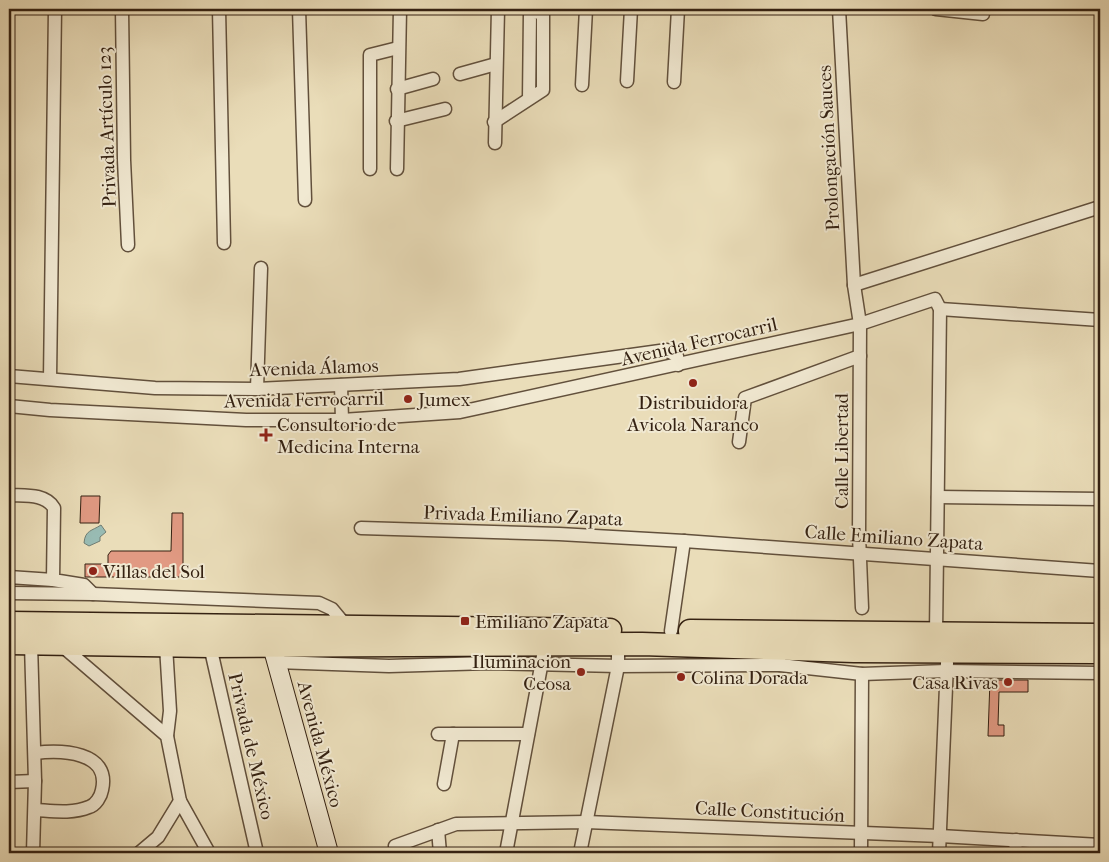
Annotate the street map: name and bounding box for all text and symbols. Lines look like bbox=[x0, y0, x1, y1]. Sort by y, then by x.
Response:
street label: Privada Artículo 123 bbox=[93, 46, 121, 208]
street label: Prolongación Sauces bbox=[814, 65, 844, 231]
street label: Avenida Ferrocarril bbox=[618, 313, 779, 371]
street label: Avenida Álamos bbox=[248, 355, 379, 381]
marker: Distribuidora Avicola Naranco bbox=[687, 377, 699, 389]
street label: Avenida Ferrocarril bbox=[223, 388, 384, 412]
place label: Jumex bbox=[416, 389, 471, 411]
place label: Distribuidora Avicola Naranco bbox=[626, 392, 759, 436]
street label: Calle Libertad bbox=[831, 392, 853, 509]
marker: Jumex bbox=[402, 393, 414, 405]
place label: Consultorio de Medicina Interna bbox=[277, 414, 420, 458]
marker: Consultorio de Medicina Interna bbox=[259, 428, 273, 442]
street label: Privada Emiliano Zapata bbox=[423, 502, 623, 530]
street label: Calle Emiliano Zapata bbox=[804, 521, 984, 555]
place label: Villas del Sol bbox=[102, 561, 205, 583]
marker: Villas del Sol bbox=[87, 565, 99, 577]
place label: Emiliano Zapata bbox=[475, 611, 609, 633]
marker: Emiliano Zapata bbox=[459, 615, 471, 627]
place label: Iluminacion Ceosa bbox=[472, 651, 571, 695]
marker: Iluminacion Ceosa bbox=[575, 666, 587, 678]
place label: Colina Dorada bbox=[691, 667, 808, 689]
street label: Privada de México bbox=[223, 671, 279, 822]
marker: Colina Dorada bbox=[675, 671, 687, 683]
place label: Casa Rivas bbox=[912, 672, 998, 694]
marker: Casa Rivas bbox=[1002, 676, 1014, 688]
street label: Avenida México bbox=[292, 678, 348, 810]
street label: Calle Constitución bbox=[695, 797, 845, 827]

